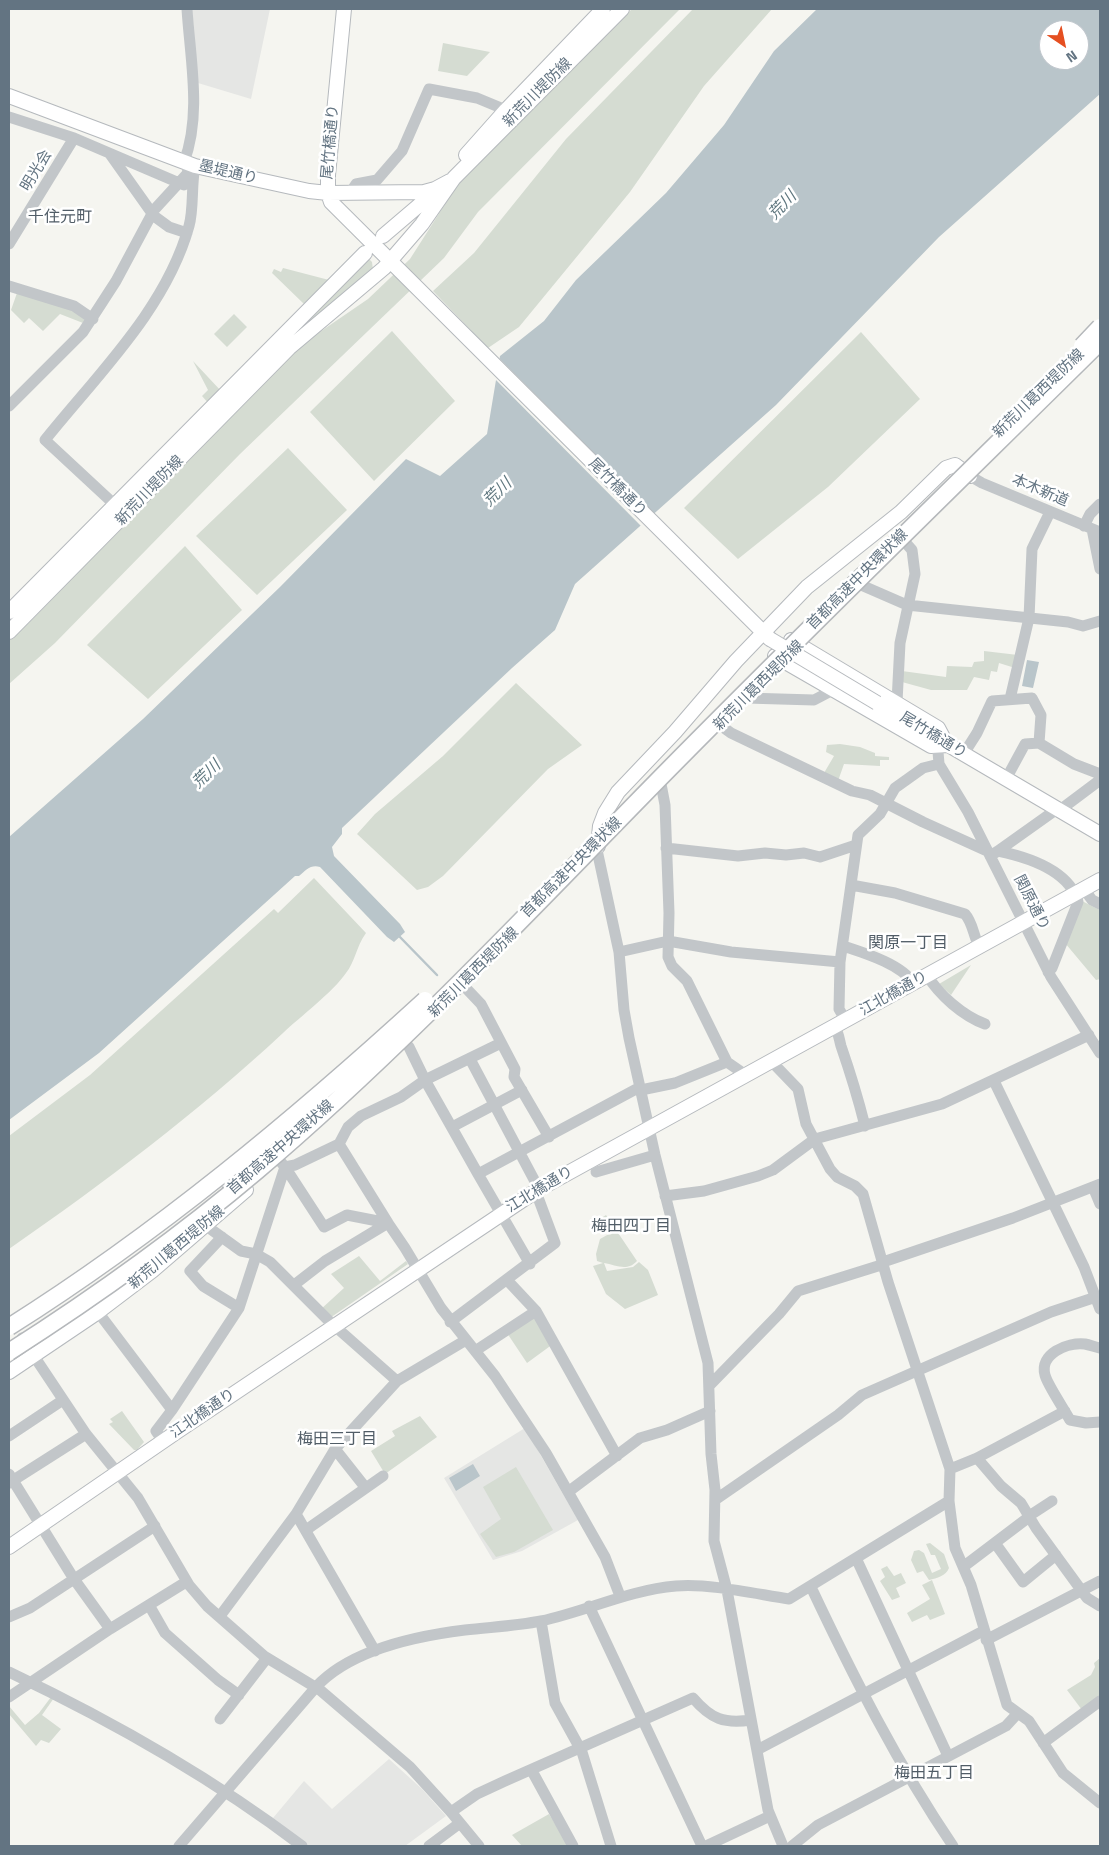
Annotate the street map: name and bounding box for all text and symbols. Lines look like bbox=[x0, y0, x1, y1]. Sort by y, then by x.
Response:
north arrow bbox=[1039, 20, 1089, 70]
text: N bbox=[1062, 46, 1082, 68]
street label: 新荒川堤防線 bbox=[500, 55, 576, 131]
street label: 尾竹橋通り bbox=[319, 104, 343, 180]
street label: 明光会 bbox=[18, 147, 56, 195]
street label: 墨堤通り bbox=[197, 157, 259, 189]
water label: 荒川 bbox=[765, 188, 801, 224]
district label: 千住元町 bbox=[28, 208, 92, 228]
street label: 新荒川葛西堤防線 bbox=[990, 346, 1088, 442]
street label: 新荒川堤防線 bbox=[112, 452, 188, 530]
street label: 尾竹橋通り bbox=[584, 455, 650, 521]
street label: 本木新道 bbox=[1009, 471, 1071, 511]
water label: 荒川 bbox=[480, 475, 516, 511]
street label: 首都高速中央環状線 bbox=[804, 526, 912, 634]
street label: 新荒川葛西堤防線 bbox=[710, 637, 808, 735]
street label: 尾竹橋通り bbox=[896, 709, 970, 763]
water label: 荒川 bbox=[189, 757, 225, 793]
street label: 首都高速中央環状線 bbox=[518, 814, 626, 922]
street label: 関原通り bbox=[1009, 872, 1053, 934]
street label: 新荒川葛西堤防線 bbox=[425, 924, 523, 1022]
district label: 関原一丁目 bbox=[868, 934, 948, 954]
street label: 江北橋通り bbox=[857, 968, 931, 1020]
street label: 首都高速中央環状線 bbox=[224, 1097, 338, 1199]
street label: 江北橋通り bbox=[503, 1163, 577, 1217]
street label: 新荒川葛西堤防線 bbox=[125, 1203, 229, 1293]
district label: 梅田四丁目 bbox=[591, 1217, 671, 1237]
street label: 江北橋通り bbox=[167, 1386, 239, 1442]
district label: 梅田三丁目 bbox=[297, 1430, 377, 1450]
district label: 梅田五丁目 bbox=[894, 1764, 974, 1784]

